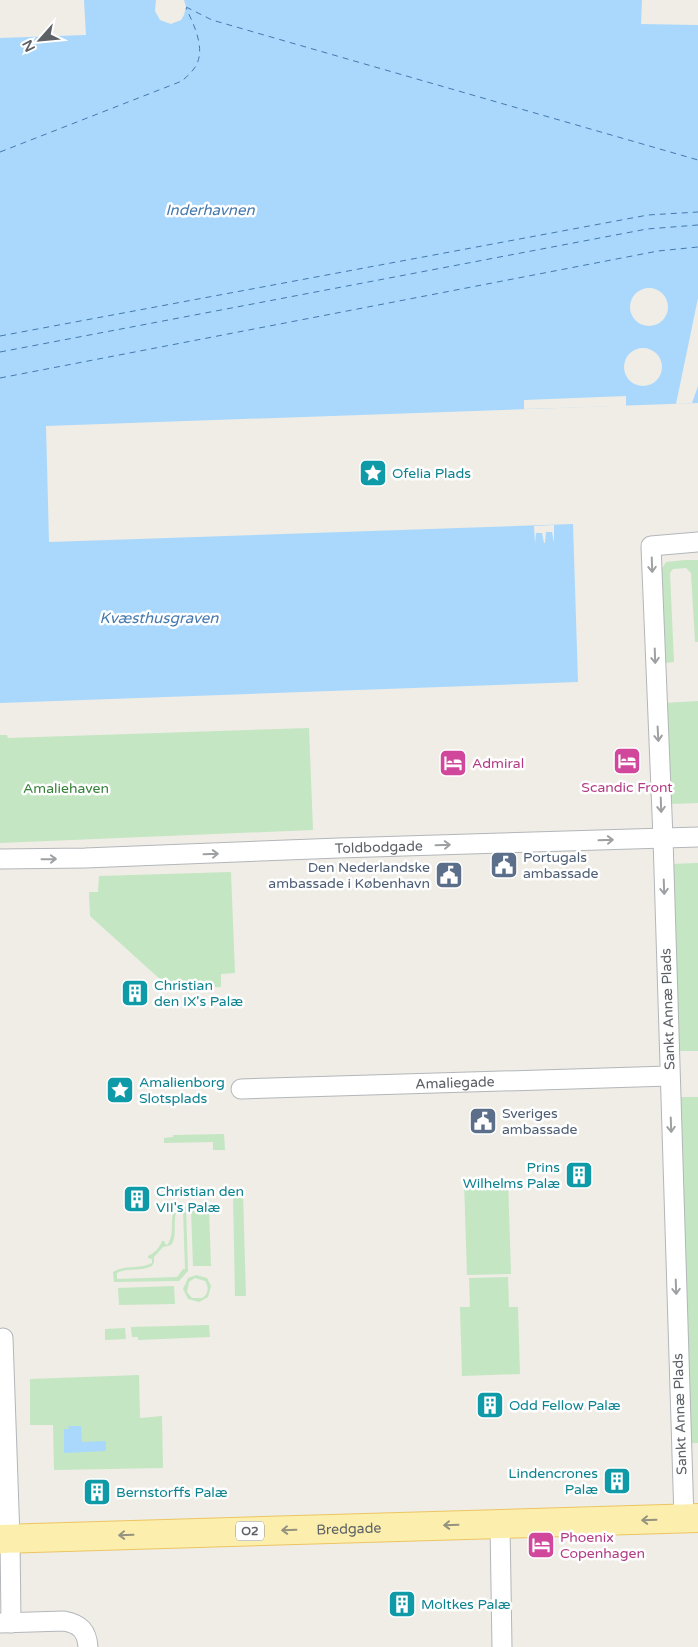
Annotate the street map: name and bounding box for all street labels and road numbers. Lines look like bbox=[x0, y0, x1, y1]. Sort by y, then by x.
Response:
street label: Toldbodgade bbox=[334, 837, 423, 857]
street label: Sankt Annæ Plads bbox=[657, 948, 679, 1070]
street label: Amaliegade bbox=[415, 1073, 495, 1092]
street label: Sankt Annæ Plads bbox=[669, 1353, 691, 1475]
street label: Bredgade bbox=[316, 1519, 382, 1538]
road number: O2 bbox=[236, 1522, 264, 1540]

